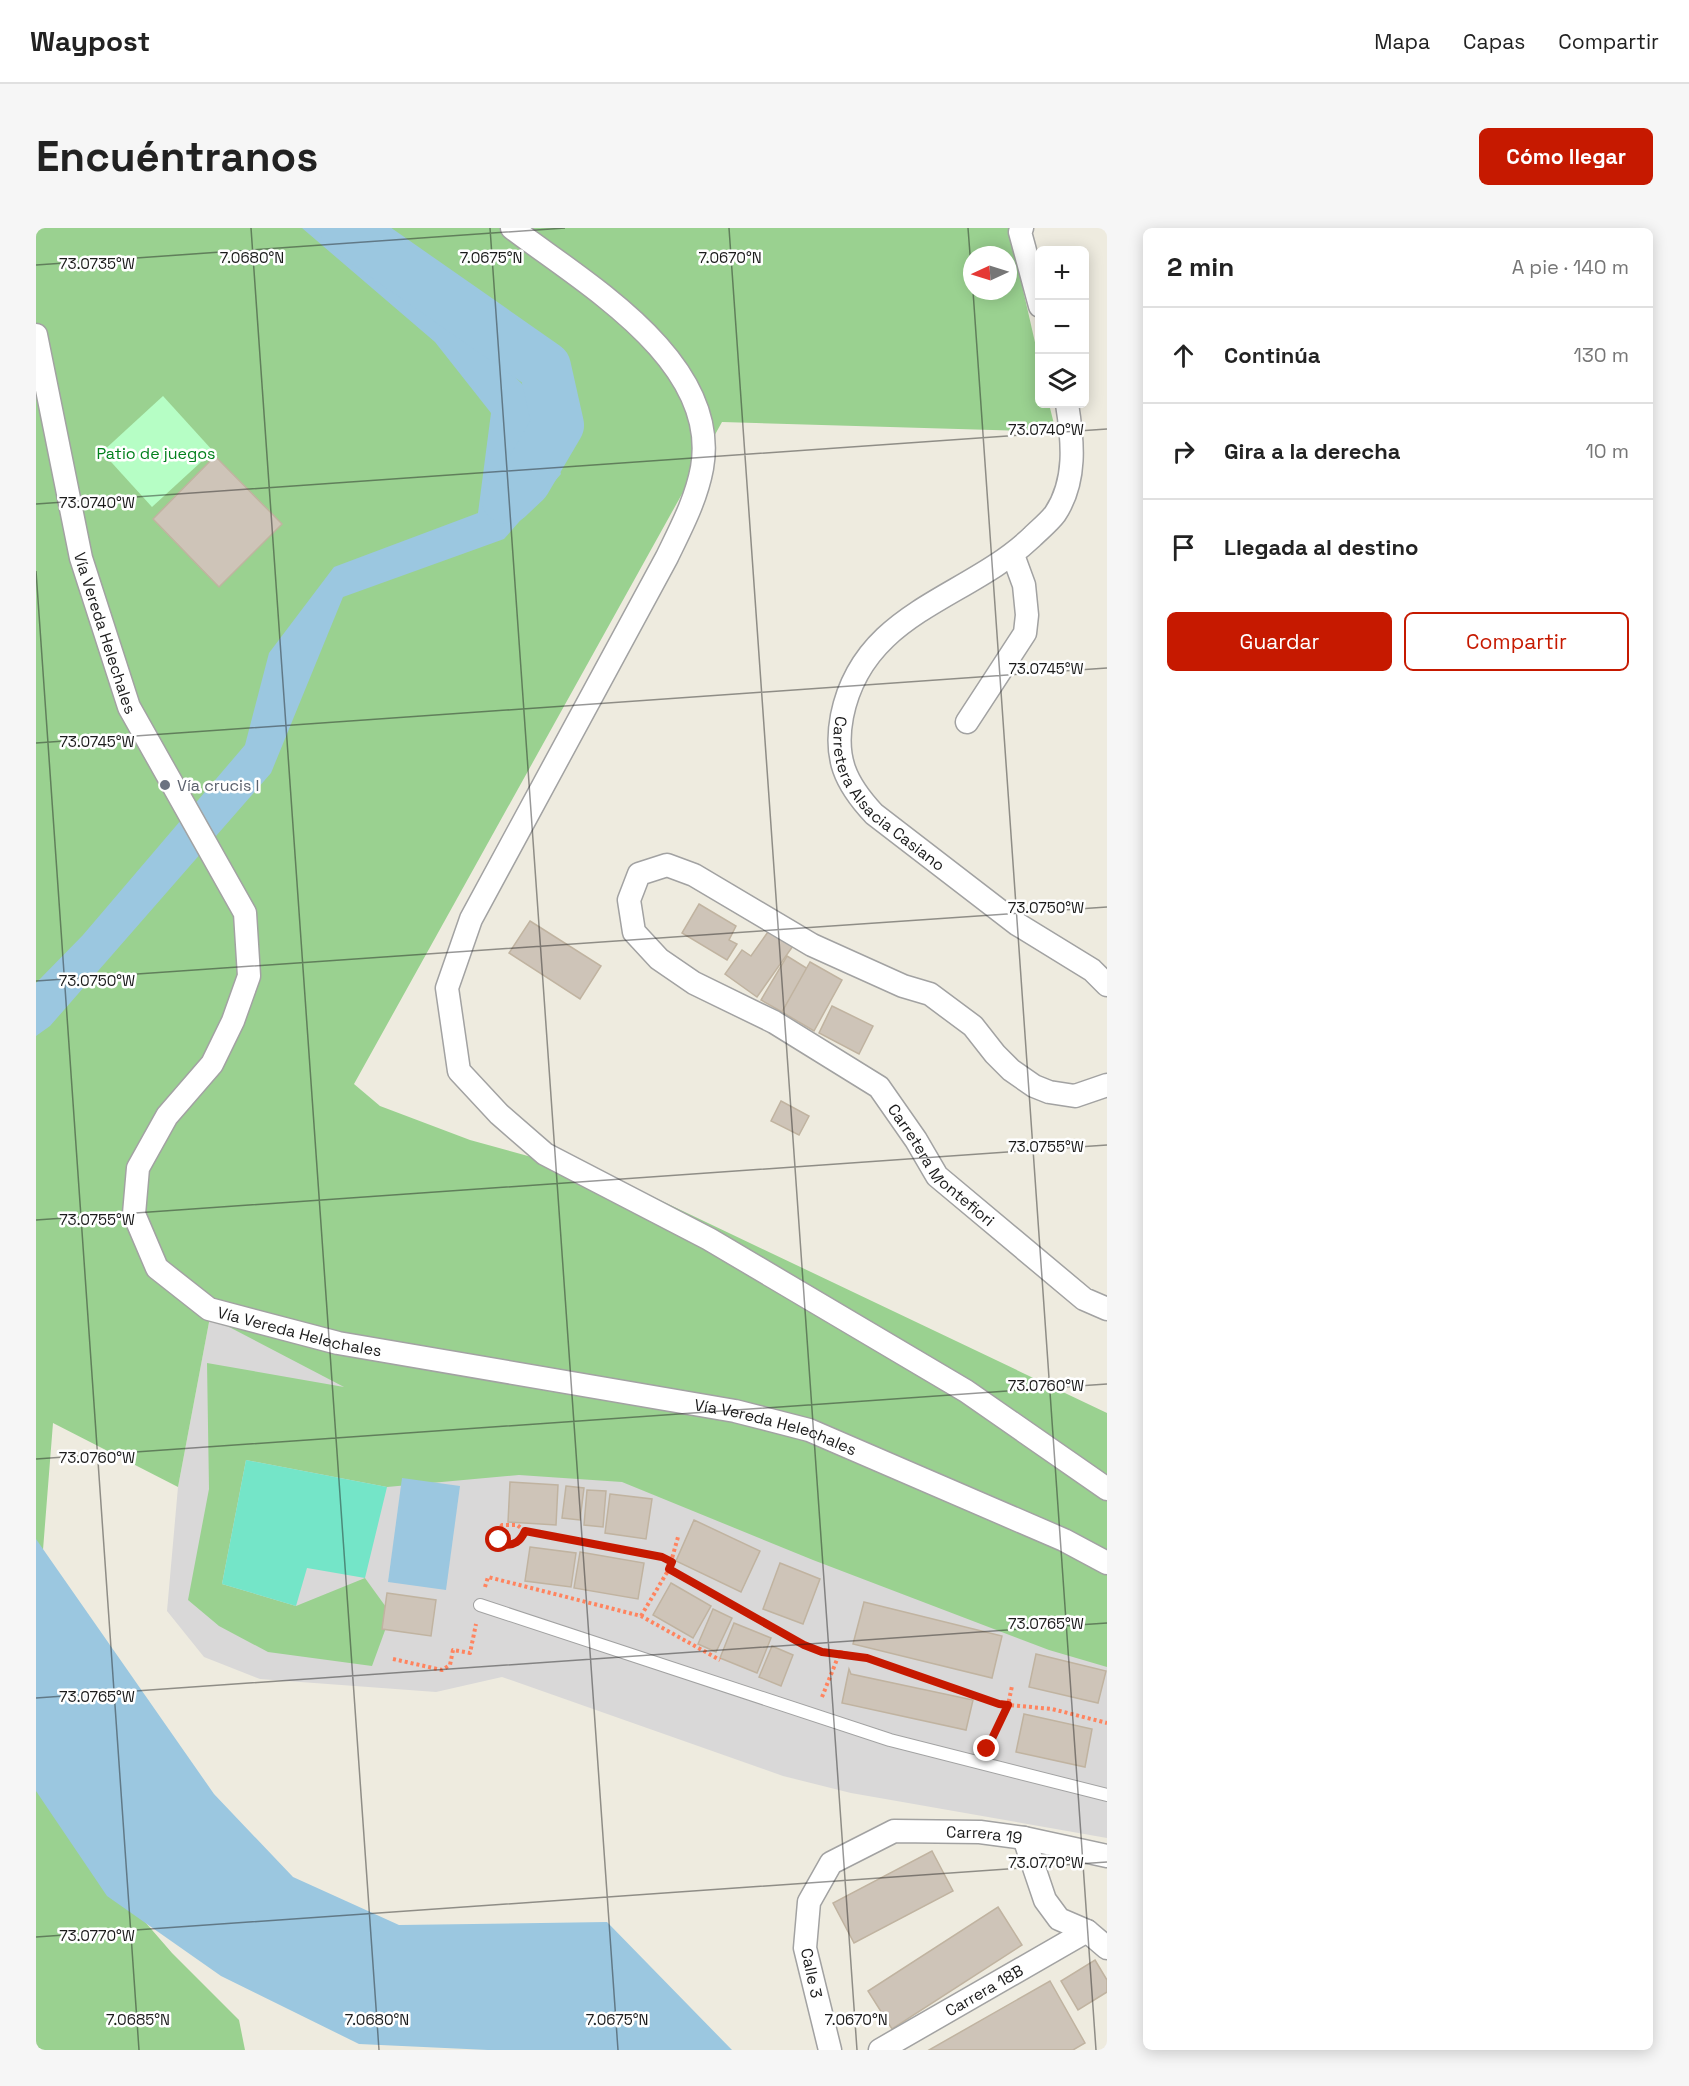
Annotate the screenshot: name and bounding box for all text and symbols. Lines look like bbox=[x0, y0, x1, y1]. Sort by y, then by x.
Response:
text: Waypost bbox=[30, 23, 150, 59]
text: Mapa bbox=[1374, 28, 1430, 55]
text: Capas bbox=[1463, 28, 1525, 55]
text: Compartir bbox=[1558, 28, 1659, 55]
button: Cómo llegar bbox=[1479, 128, 1653, 185]
text: Encuéntranos bbox=[36, 130, 318, 183]
north arrow bbox=[963, 246, 1017, 300]
map controls bbox=[1035, 246, 1089, 408]
button: + bbox=[1035, 246, 1089, 300]
text: 7.0680°N bbox=[220, 248, 284, 267]
text: 7.0675°N bbox=[460, 248, 522, 267]
text: 7.0670°N bbox=[698, 248, 762, 267]
text: 2 min bbox=[1167, 250, 1234, 284]
text: 73.0735°W bbox=[59, 254, 135, 273]
text: A pie · 140 m bbox=[1512, 254, 1629, 280]
button: − bbox=[1035, 300, 1089, 354]
icon: ahead bbox=[1167, 339, 1200, 372]
text: Continúa bbox=[1224, 341, 1320, 369]
text: 130 m bbox=[1573, 342, 1629, 368]
button: layers bbox=[1035, 354, 1089, 408]
text: 73.0740°W bbox=[1008, 420, 1084, 439]
icon: right bbox=[1167, 435, 1200, 468]
text: Gira a la derecha bbox=[1224, 437, 1401, 465]
text: 10 m bbox=[1585, 438, 1629, 464]
park label: Patio de juegos bbox=[96, 443, 216, 464]
text: 73.0740°W bbox=[59, 493, 135, 512]
icon: arrive bbox=[1167, 531, 1200, 564]
text: Llegada al destino bbox=[1224, 533, 1418, 561]
street label: Vía Vereda Helechales bbox=[69, 550, 141, 718]
button: Guardar bbox=[1167, 612, 1392, 671]
button: Compartir bbox=[1404, 612, 1629, 671]
text: 73.0745°W bbox=[1008, 659, 1084, 678]
street label: Carretera Alsacia Casiano bbox=[828, 715, 949, 876]
text: 73.0745°W bbox=[59, 732, 135, 751]
place label: Vía crucis I bbox=[177, 775, 259, 796]
marker: Vía crucis I bbox=[158, 778, 172, 792]
text: 73.0750°W bbox=[1008, 898, 1084, 917]
text: 73.0750°W bbox=[59, 971, 135, 990]
street label: Carretera Montefiori bbox=[883, 1100, 999, 1231]
text: 73.0755°W bbox=[1008, 1137, 1084, 1156]
text: 73.0755°W bbox=[59, 1210, 135, 1229]
street label: Vía Vereda Helechales bbox=[215, 1302, 383, 1361]
text: 73.0760°W bbox=[1008, 1376, 1084, 1395]
street label: Vía Vereda Helechales bbox=[693, 1394, 860, 1460]
text: 73.0760°W bbox=[59, 1448, 135, 1467]
route start bbox=[485, 1526, 511, 1552]
text: 73.0765°W bbox=[1008, 1614, 1084, 1633]
text: 73.0765°W bbox=[59, 1687, 135, 1706]
route end bbox=[973, 1735, 999, 1761]
street label: Carrera 19 bbox=[946, 1822, 1024, 1849]
text: 73.0770°W bbox=[1008, 1853, 1084, 1872]
text: 73.0770°W bbox=[59, 1926, 135, 1945]
street label: Calle 3 bbox=[796, 1946, 827, 2000]
street label: Carrera 18B bbox=[941, 1960, 1027, 2021]
text: 7.0685°N bbox=[106, 2010, 170, 2029]
text: 7.0680°N bbox=[345, 2010, 409, 2029]
text: 7.0675°N bbox=[586, 2010, 648, 2029]
text: 7.0670°N bbox=[824, 2010, 888, 2029]

